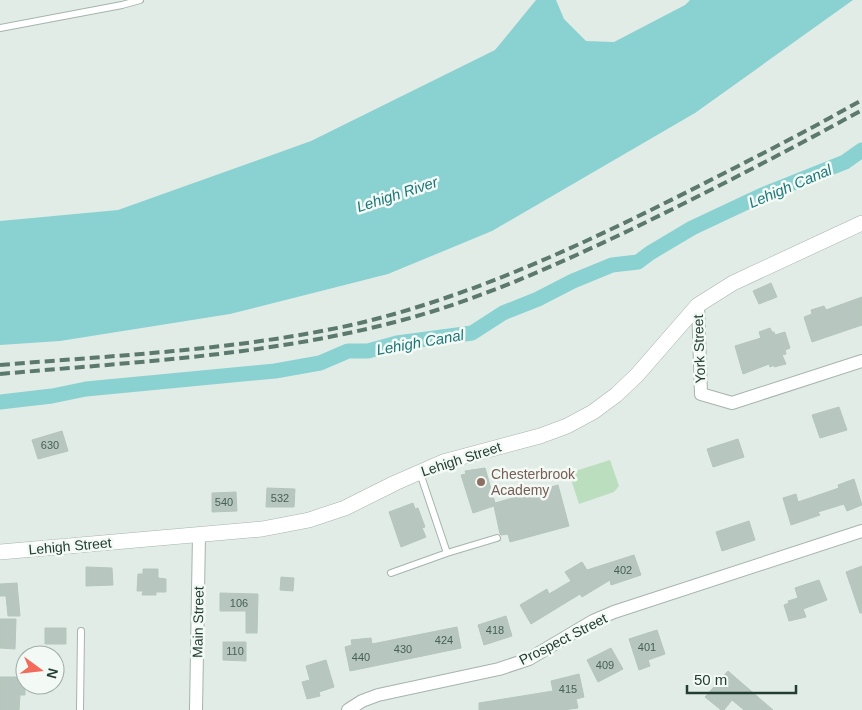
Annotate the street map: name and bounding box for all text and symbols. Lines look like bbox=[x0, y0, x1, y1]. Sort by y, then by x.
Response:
water label: Lehigh Canal bbox=[746, 161, 835, 211]
water label: Lehigh River bbox=[354, 173, 441, 215]
street label: York Street bbox=[690, 314, 708, 384]
water label: Lehigh Canal bbox=[375, 326, 466, 358]
street label: Lehigh Street bbox=[419, 438, 503, 479]
house number: 630 bbox=[41, 439, 59, 451]
place label: Chesterbrook Academy bbox=[491, 466, 576, 498]
marker: Chesterbrook Academy bbox=[475, 476, 487, 488]
house number: 532 bbox=[271, 492, 289, 504]
house number: 540 bbox=[215, 496, 233, 508]
street label: Lehigh Street bbox=[28, 534, 112, 558]
house number: 402 bbox=[614, 564, 632, 576]
street label: Main Street bbox=[189, 586, 207, 658]
house number: 106 bbox=[230, 597, 248, 609]
street label: Prospect Street bbox=[516, 610, 610, 668]
house number: 418 bbox=[486, 624, 504, 636]
house number: 424 bbox=[435, 634, 453, 646]
house number: 401 bbox=[638, 641, 656, 653]
house number: 430 bbox=[394, 643, 412, 655]
north arrow bbox=[15, 645, 65, 695]
house number: 110 bbox=[226, 645, 244, 657]
house number: 440 bbox=[352, 651, 370, 663]
house number: 409 bbox=[596, 659, 614, 671]
scale bar bbox=[687, 662, 796, 694]
text: N bbox=[44, 666, 62, 680]
text: 50 m bbox=[694, 671, 727, 688]
house number: 415 bbox=[559, 683, 577, 695]

